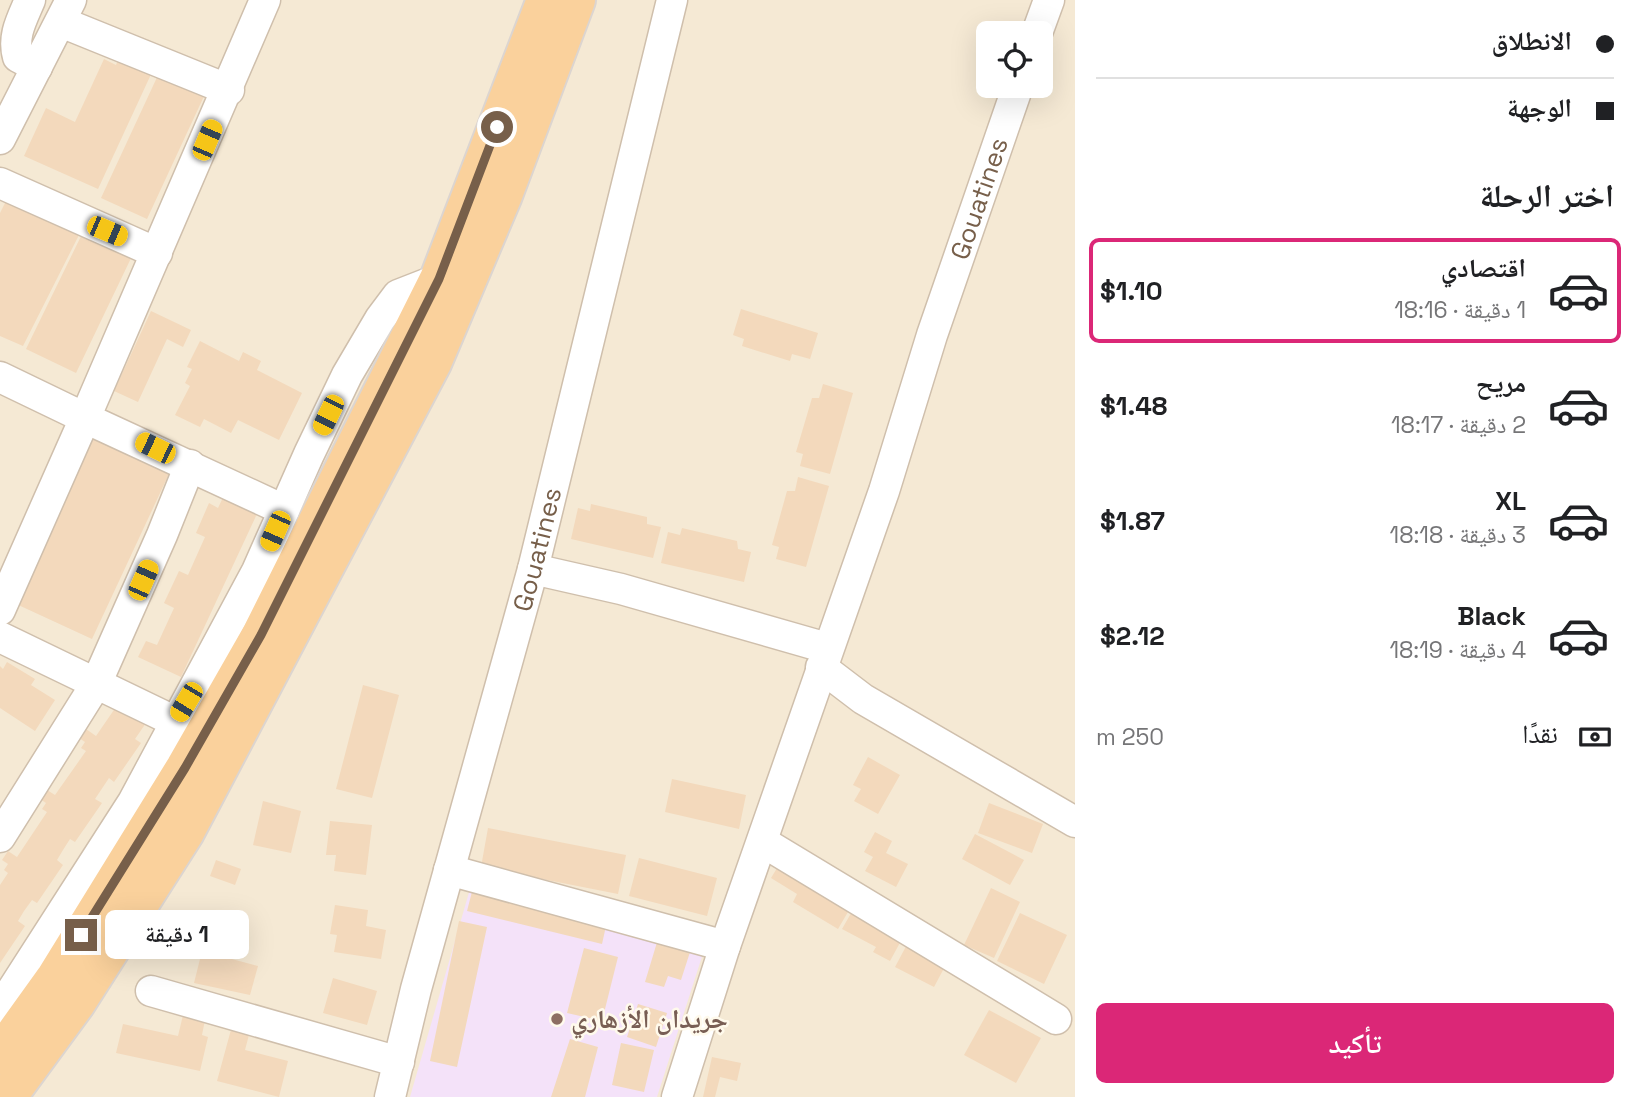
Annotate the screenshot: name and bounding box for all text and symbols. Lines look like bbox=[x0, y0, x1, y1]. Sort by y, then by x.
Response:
map controls bbox=[976, 21, 1053, 98]
button: locate bbox=[976, 21, 1053, 98]
text: الانطلاق bbox=[1492, 24, 1572, 58]
text: الوجهة bbox=[1507, 91, 1572, 125]
route start bbox=[481, 111, 513, 143]
car bbox=[190, 117, 225, 163]
street label: Gouatines bbox=[942, 133, 1016, 264]
text: اختر الرحلة bbox=[1480, 176, 1614, 216]
car bbox=[84, 213, 131, 249]
text: اقتصادي bbox=[1441, 251, 1526, 285]
icon: car bbox=[1547, 259, 1610, 322]
text: $1.10 bbox=[1100, 274, 1163, 308]
text: 1 دقيقة · 18:16 bbox=[1394, 295, 1526, 325]
text: مريح bbox=[1476, 366, 1526, 400]
icon: car bbox=[1547, 374, 1610, 437]
text: $1.48 bbox=[1100, 389, 1167, 423]
car bbox=[310, 392, 347, 438]
text: 2 دقيقة · 18:17 bbox=[1391, 410, 1526, 440]
car bbox=[132, 429, 179, 467]
street label: Gouatines bbox=[505, 484, 569, 615]
text: XL bbox=[1495, 484, 1526, 518]
icon: car bbox=[1547, 489, 1610, 552]
text: $1.87 bbox=[1100, 504, 1165, 538]
car bbox=[257, 508, 294, 554]
text: 3 دقيقة · 18:18 bbox=[1390, 520, 1526, 550]
car bbox=[125, 557, 162, 603]
text: Black bbox=[1457, 599, 1526, 633]
icon: car bbox=[1547, 604, 1610, 667]
text: $2.12 bbox=[1100, 619, 1165, 653]
text: 4 دقيقة · 18:19 bbox=[1389, 635, 1526, 665]
car bbox=[167, 679, 206, 725]
text: نقدًا bbox=[1522, 717, 1558, 751]
icon: cash bbox=[1576, 718, 1614, 756]
text: 250 m bbox=[1096, 722, 1164, 752]
callout: 1 دقيقة bbox=[106, 911, 249, 960]
route end bbox=[65, 919, 97, 951]
text: 1 دقيقة bbox=[145, 919, 209, 949]
place label: جريدان الأزهاري bbox=[571, 1002, 728, 1039]
button: تأكيد bbox=[1096, 1003, 1614, 1083]
marker: جريدان الأزهاري bbox=[549, 1011, 565, 1027]

